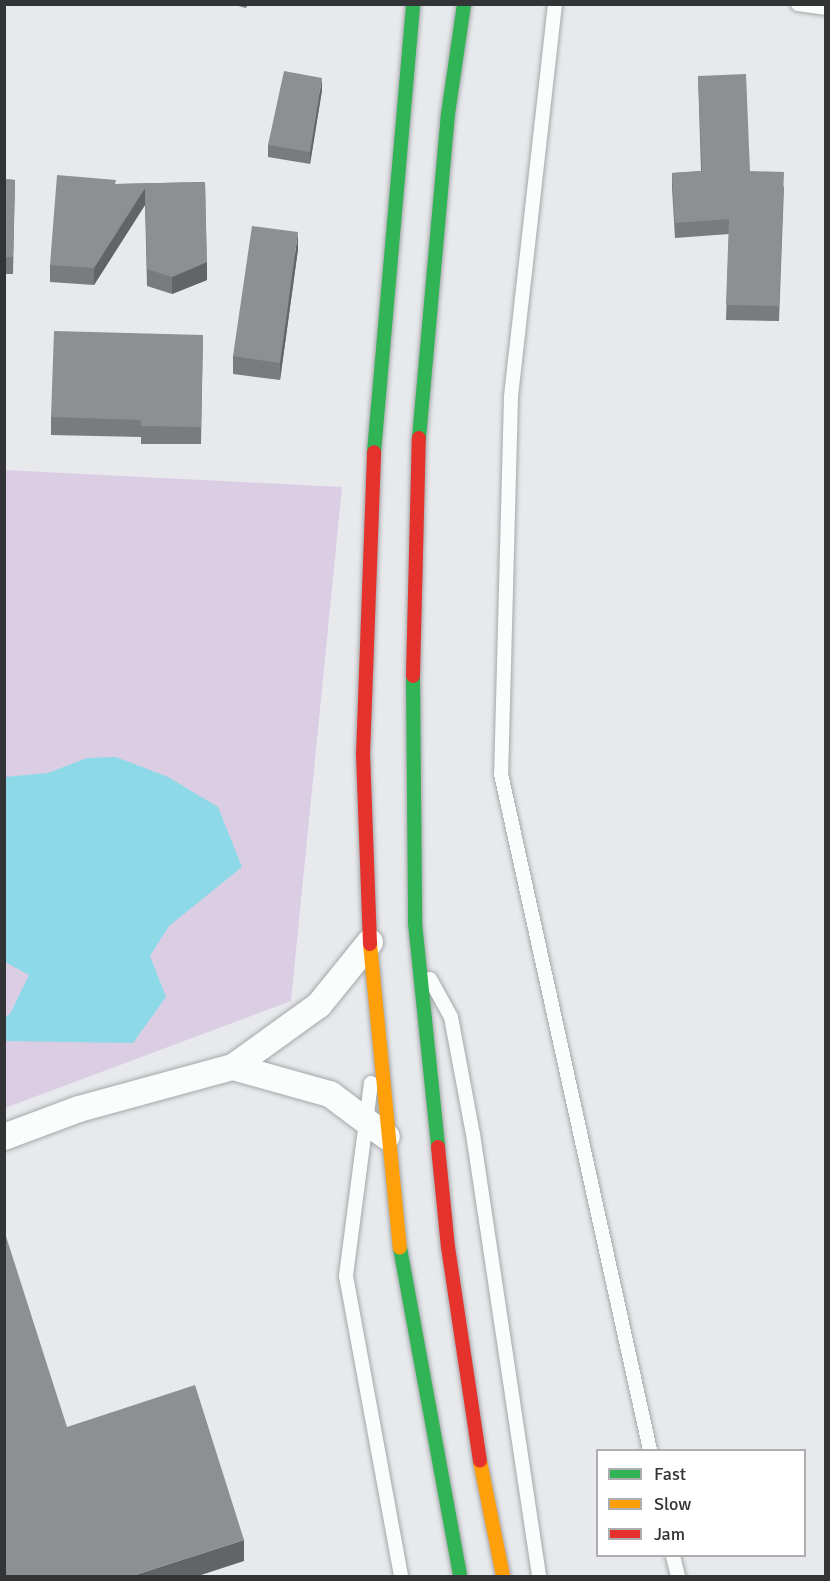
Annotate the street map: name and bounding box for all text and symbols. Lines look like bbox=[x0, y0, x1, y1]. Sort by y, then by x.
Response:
legend bbox=[596, 1449, 806, 1557]
text: Fast bbox=[654, 1463, 686, 1485]
text: Slow bbox=[654, 1493, 691, 1515]
text: Jam bbox=[654, 1523, 685, 1545]

